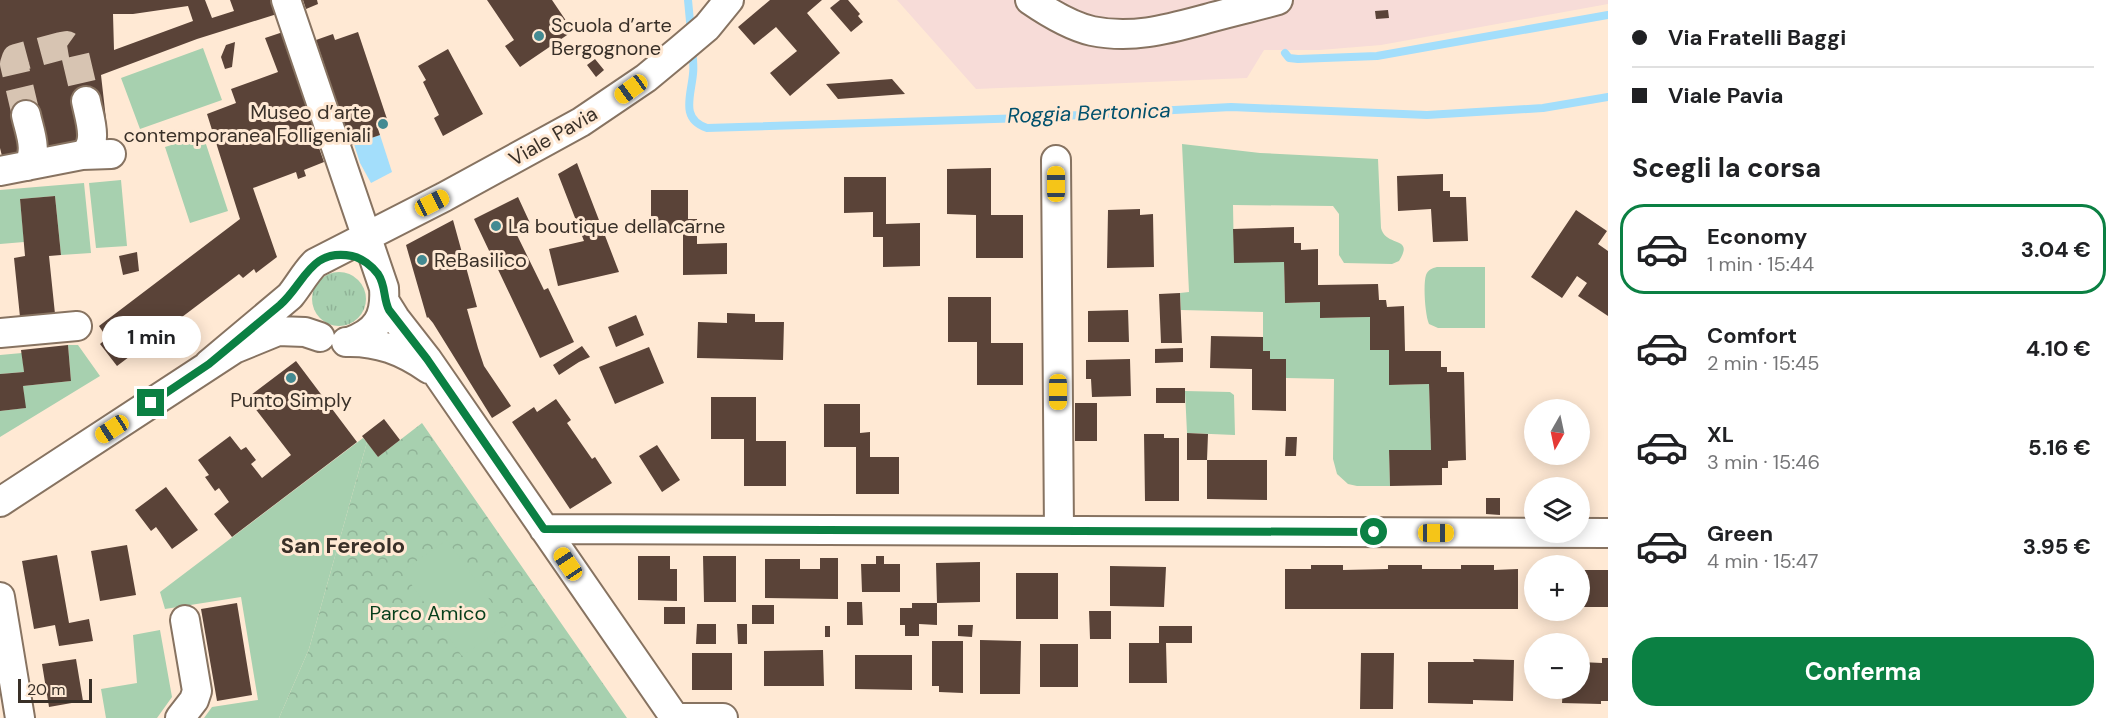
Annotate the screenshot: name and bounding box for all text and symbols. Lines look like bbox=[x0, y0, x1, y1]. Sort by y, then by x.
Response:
place label: Scuola d’arte Bergognone bbox=[551, 12, 672, 61]
text: Via Fratelli Baggi bbox=[1668, 23, 1846, 52]
marker: Scuola d’arte Bergognone bbox=[532, 29, 546, 43]
car bbox=[611, 71, 651, 107]
text: Viale Pavia bbox=[1668, 81, 1783, 110]
water label: Roggia Bertonica bbox=[1007, 96, 1171, 130]
place label: Museo d’arte contemporanea Folligeniali bbox=[123, 99, 371, 148]
street label: Viale Pavia bbox=[504, 100, 602, 172]
marker: Museo d’arte contemporanea Folligeniali bbox=[376, 117, 390, 131]
text: Scegli la corsa bbox=[1632, 150, 1821, 185]
car bbox=[1047, 166, 1065, 202]
car bbox=[412, 187, 452, 219]
place label: La boutique della carne bbox=[508, 213, 725, 239]
marker: La boutique della carne bbox=[489, 219, 503, 233]
icon: car bbox=[1635, 222, 1689, 276]
text: Economy bbox=[1707, 222, 1807, 251]
text: 3.04 € bbox=[2021, 235, 2091, 264]
place label: ReBasilico bbox=[434, 247, 527, 273]
text: 1 min · 15:44 bbox=[1707, 251, 1814, 277]
marker: ReBasilico bbox=[415, 253, 429, 267]
callout: 1 min bbox=[102, 316, 201, 358]
icon: car bbox=[1635, 321, 1689, 375]
text: Comfort bbox=[1707, 321, 1797, 350]
text: 1 min bbox=[127, 324, 176, 350]
text: 4.10 € bbox=[2026, 334, 2091, 363]
text: 2 min · 15:45 bbox=[1707, 350, 1819, 376]
marker: Punto Simply bbox=[284, 371, 298, 385]
car bbox=[1049, 374, 1067, 410]
place label: Punto Simply bbox=[230, 387, 352, 413]
route end bbox=[137, 389, 164, 416]
north arrow bbox=[1524, 399, 1590, 465]
map controls bbox=[1524, 399, 1590, 699]
car bbox=[92, 412, 132, 446]
icon: car bbox=[1635, 420, 1689, 474]
text: XL bbox=[1707, 420, 1734, 449]
text: 5.16 € bbox=[2028, 433, 2091, 462]
text: 3 min · 15:46 bbox=[1707, 449, 1820, 475]
button: layers bbox=[1524, 477, 1590, 543]
route start bbox=[1360, 518, 1387, 545]
icon: car bbox=[1635, 519, 1689, 573]
text: Green bbox=[1707, 519, 1773, 548]
car bbox=[1418, 524, 1454, 542]
district label: San Fereolo bbox=[281, 531, 405, 560]
text: 3.95 € bbox=[2023, 532, 2091, 561]
car bbox=[550, 544, 586, 584]
text: 4 min · 15:47 bbox=[1707, 548, 1818, 574]
button: + bbox=[1524, 555, 1590, 621]
park label: Parco Amico bbox=[370, 600, 486, 626]
button: − bbox=[1524, 633, 1590, 699]
button: Conferma bbox=[1632, 637, 2094, 706]
scale bar bbox=[18, 676, 92, 704]
text: 20 m bbox=[27, 679, 66, 700]

